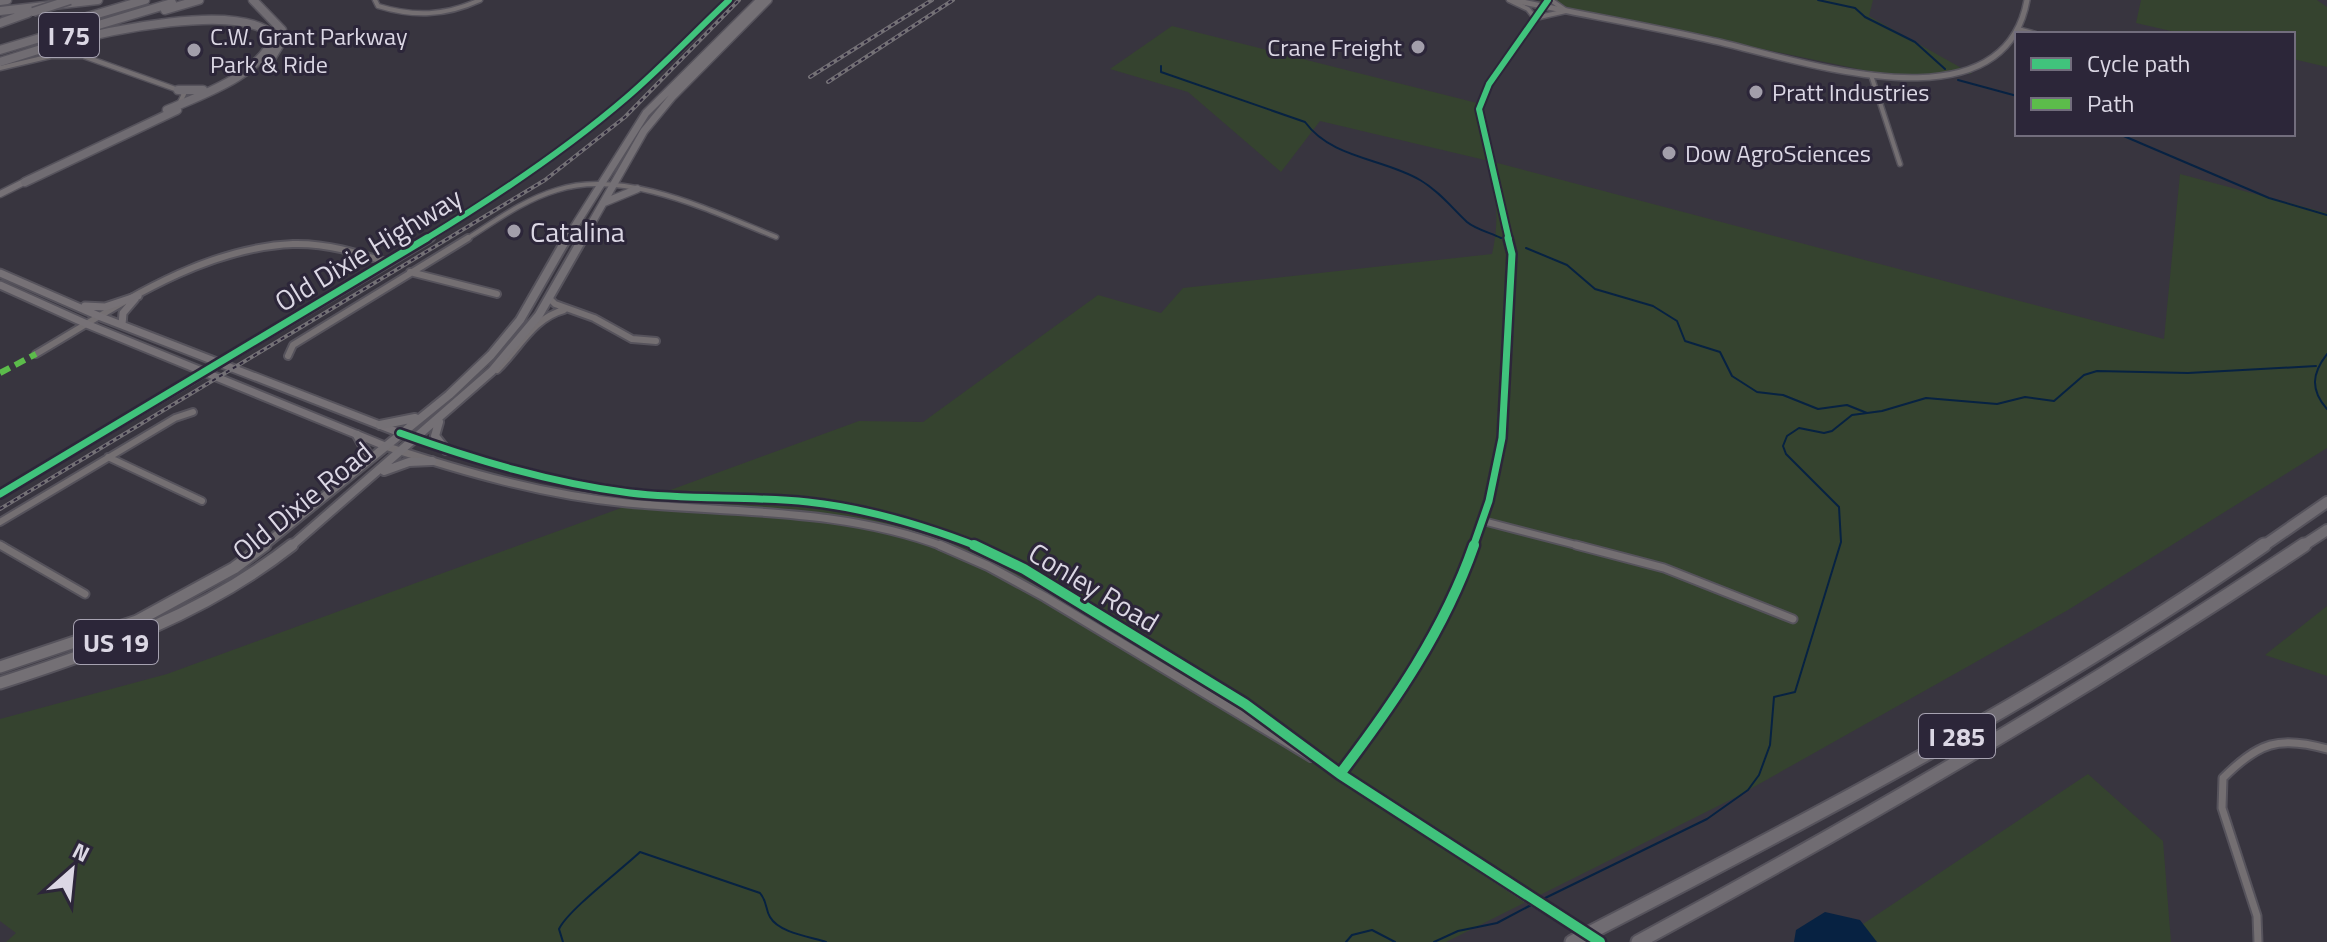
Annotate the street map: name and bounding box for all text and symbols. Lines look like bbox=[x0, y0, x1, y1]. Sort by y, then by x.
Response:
road number: I 75 bbox=[39, 13, 99, 57]
place label: C.W. Grant Parkway Park & Ride bbox=[210, 18, 408, 82]
place label: Crane Freight bbox=[1267, 29, 1403, 65]
legend bbox=[2015, 32, 2295, 136]
marker: Crane Freight bbox=[1409, 38, 1427, 56]
marker: C.W. Grant Parkway Park & Ride bbox=[185, 41, 203, 59]
text: Cycle path bbox=[2087, 45, 2190, 81]
place label: Pratt Industries bbox=[1772, 74, 1929, 110]
marker: Pratt Industries bbox=[1747, 83, 1765, 101]
text: Path bbox=[2087, 85, 2134, 121]
place label: Dow AgroSciences bbox=[1685, 135, 1871, 171]
marker: Dow AgroSciences bbox=[1660, 144, 1678, 162]
street label: Old Dixie Highway bbox=[266, 176, 470, 322]
place label: Catalina bbox=[530, 210, 625, 253]
marker: Catalina bbox=[505, 222, 523, 240]
street label: Old Dixie Road bbox=[222, 431, 382, 571]
street label: Conley Road bbox=[1021, 531, 1167, 643]
road number: US 19 bbox=[74, 620, 158, 664]
road number: I 285 bbox=[1919, 714, 1995, 758]
north arrow bbox=[32, 830, 112, 910]
text: N bbox=[67, 834, 96, 871]

